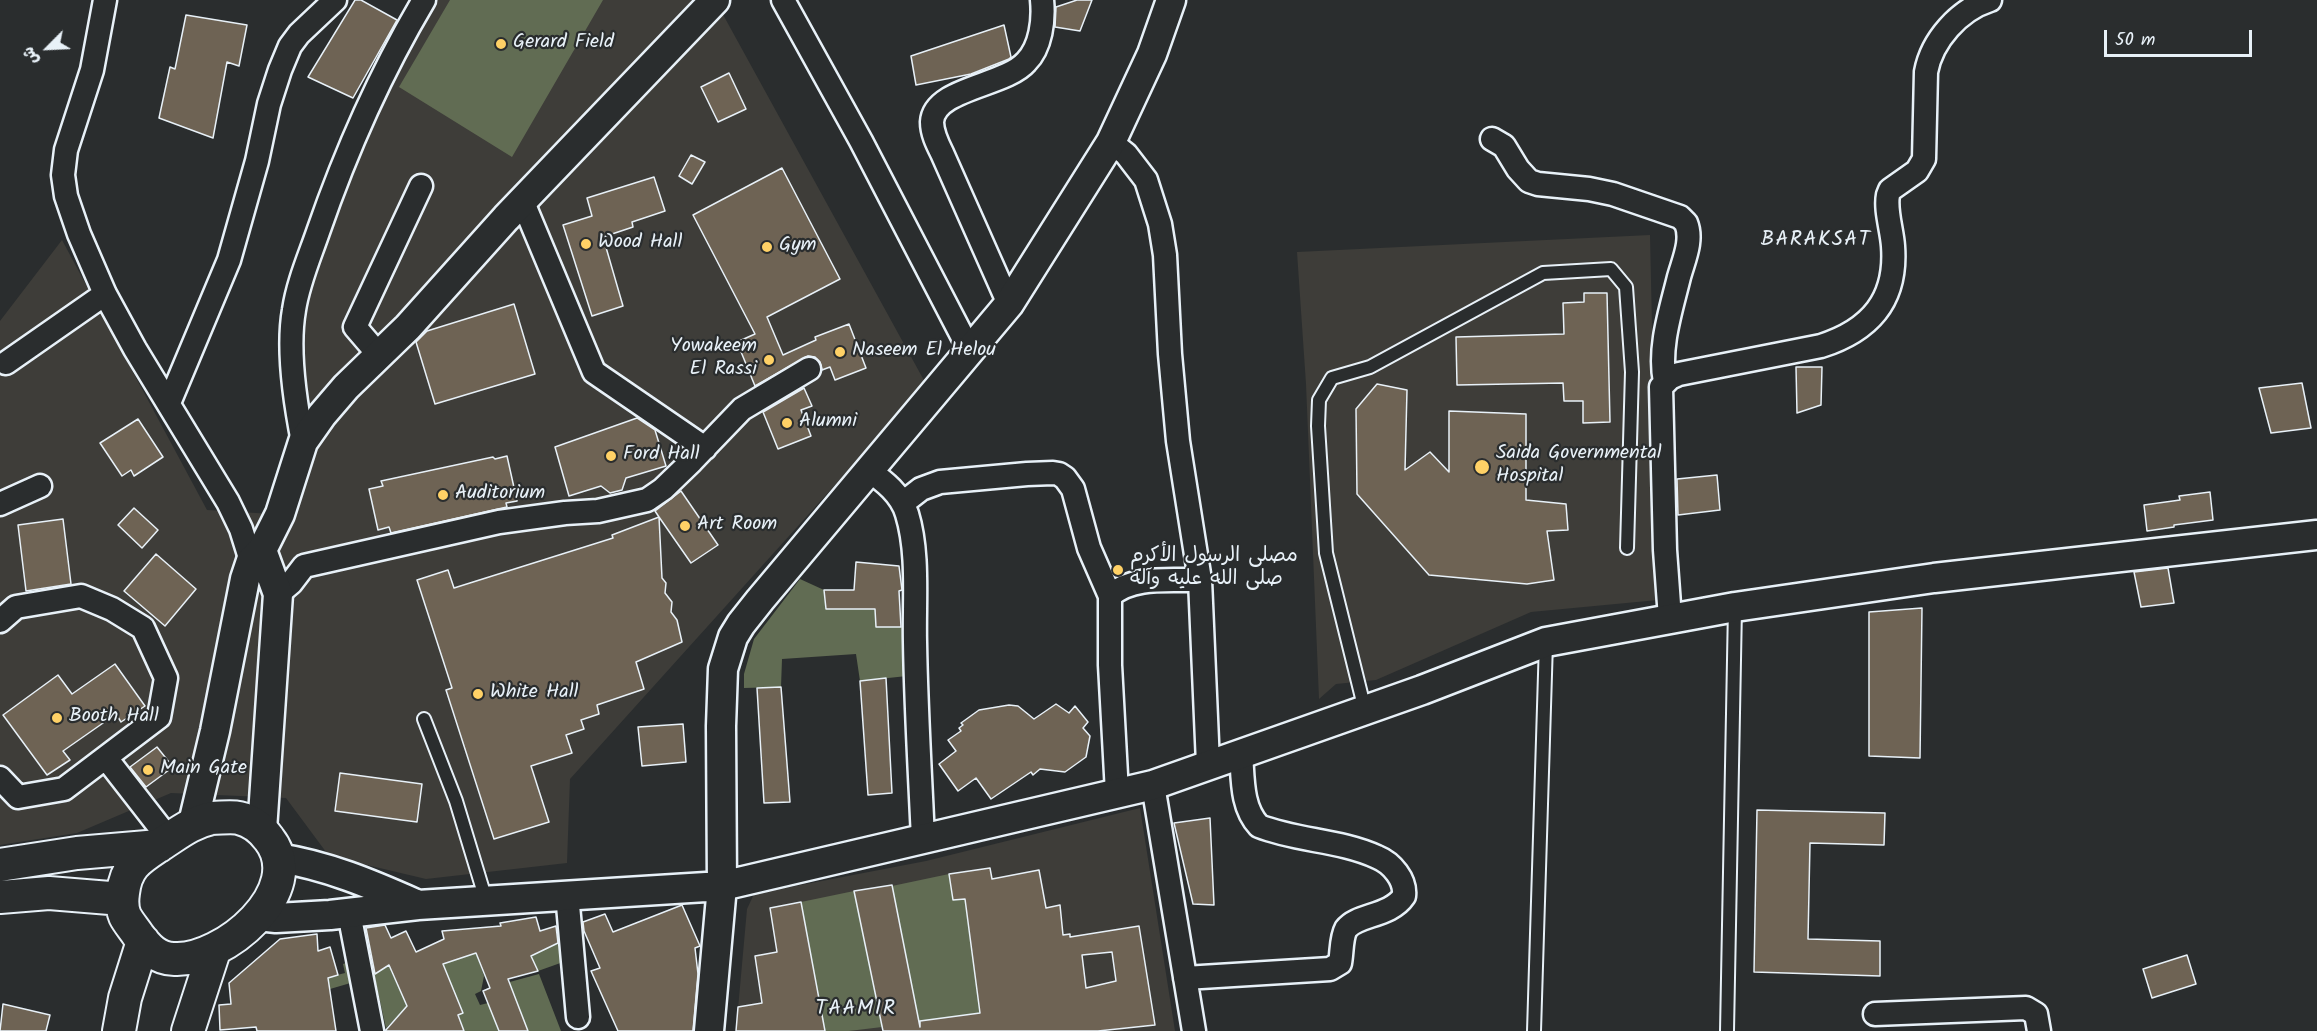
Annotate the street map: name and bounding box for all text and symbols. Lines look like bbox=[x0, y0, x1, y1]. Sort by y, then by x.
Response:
north arrow bbox=[18, 18, 78, 78]
scale bar bbox=[2107, 18, 2256, 56]
text: 50 m bbox=[2115, 26, 2155, 55]
place label: Gerard Field bbox=[513, 32, 614, 56]
marker: Gerard Field bbox=[494, 37, 508, 51]
text: ش bbox=[16, 42, 46, 69]
district label: BARAKSAT bbox=[1761, 228, 1871, 254]
place label: Wood Hall bbox=[598, 232, 682, 256]
place label: Gym bbox=[779, 235, 817, 259]
marker: Wood Hall bbox=[579, 237, 593, 251]
marker: Gym bbox=[760, 240, 774, 254]
place label: Yowakeem El Rassi bbox=[670, 336, 757, 383]
place label: Naseem El Helou bbox=[852, 340, 996, 364]
marker: Naseem El Helou bbox=[833, 345, 847, 359]
marker: Yowakeem El Rassi bbox=[762, 353, 776, 367]
place label: Alumni bbox=[799, 411, 857, 435]
marker: Alumni bbox=[780, 416, 794, 430]
place label: Saida Governmental Hospital bbox=[1496, 443, 1662, 490]
place label: Ford Hall bbox=[623, 444, 700, 468]
marker: Ford Hall bbox=[604, 449, 618, 463]
marker: Saida Governmental Hospital bbox=[1473, 458, 1491, 476]
place label: Auditorium bbox=[455, 483, 545, 507]
marker: Auditorium bbox=[436, 488, 450, 502]
place label: Art Room bbox=[697, 514, 777, 538]
marker: Art Room bbox=[678, 519, 692, 533]
place label: مصلى الرسول الأكرم صلى الله عليه وآله bbox=[1130, 546, 1298, 593]
marker: مصلى الرسول الأكرم صلى الله عليه وآله bbox=[1111, 563, 1125, 577]
place label: White Hall bbox=[490, 682, 578, 706]
marker: White Hall bbox=[471, 687, 485, 701]
place label: Booth Hall bbox=[69, 706, 159, 730]
marker: Booth Hall bbox=[50, 711, 64, 725]
place label: Main Gate bbox=[160, 758, 247, 782]
marker: Main Gate bbox=[141, 763, 155, 777]
district label: TAAMIR bbox=[815, 997, 897, 1023]

